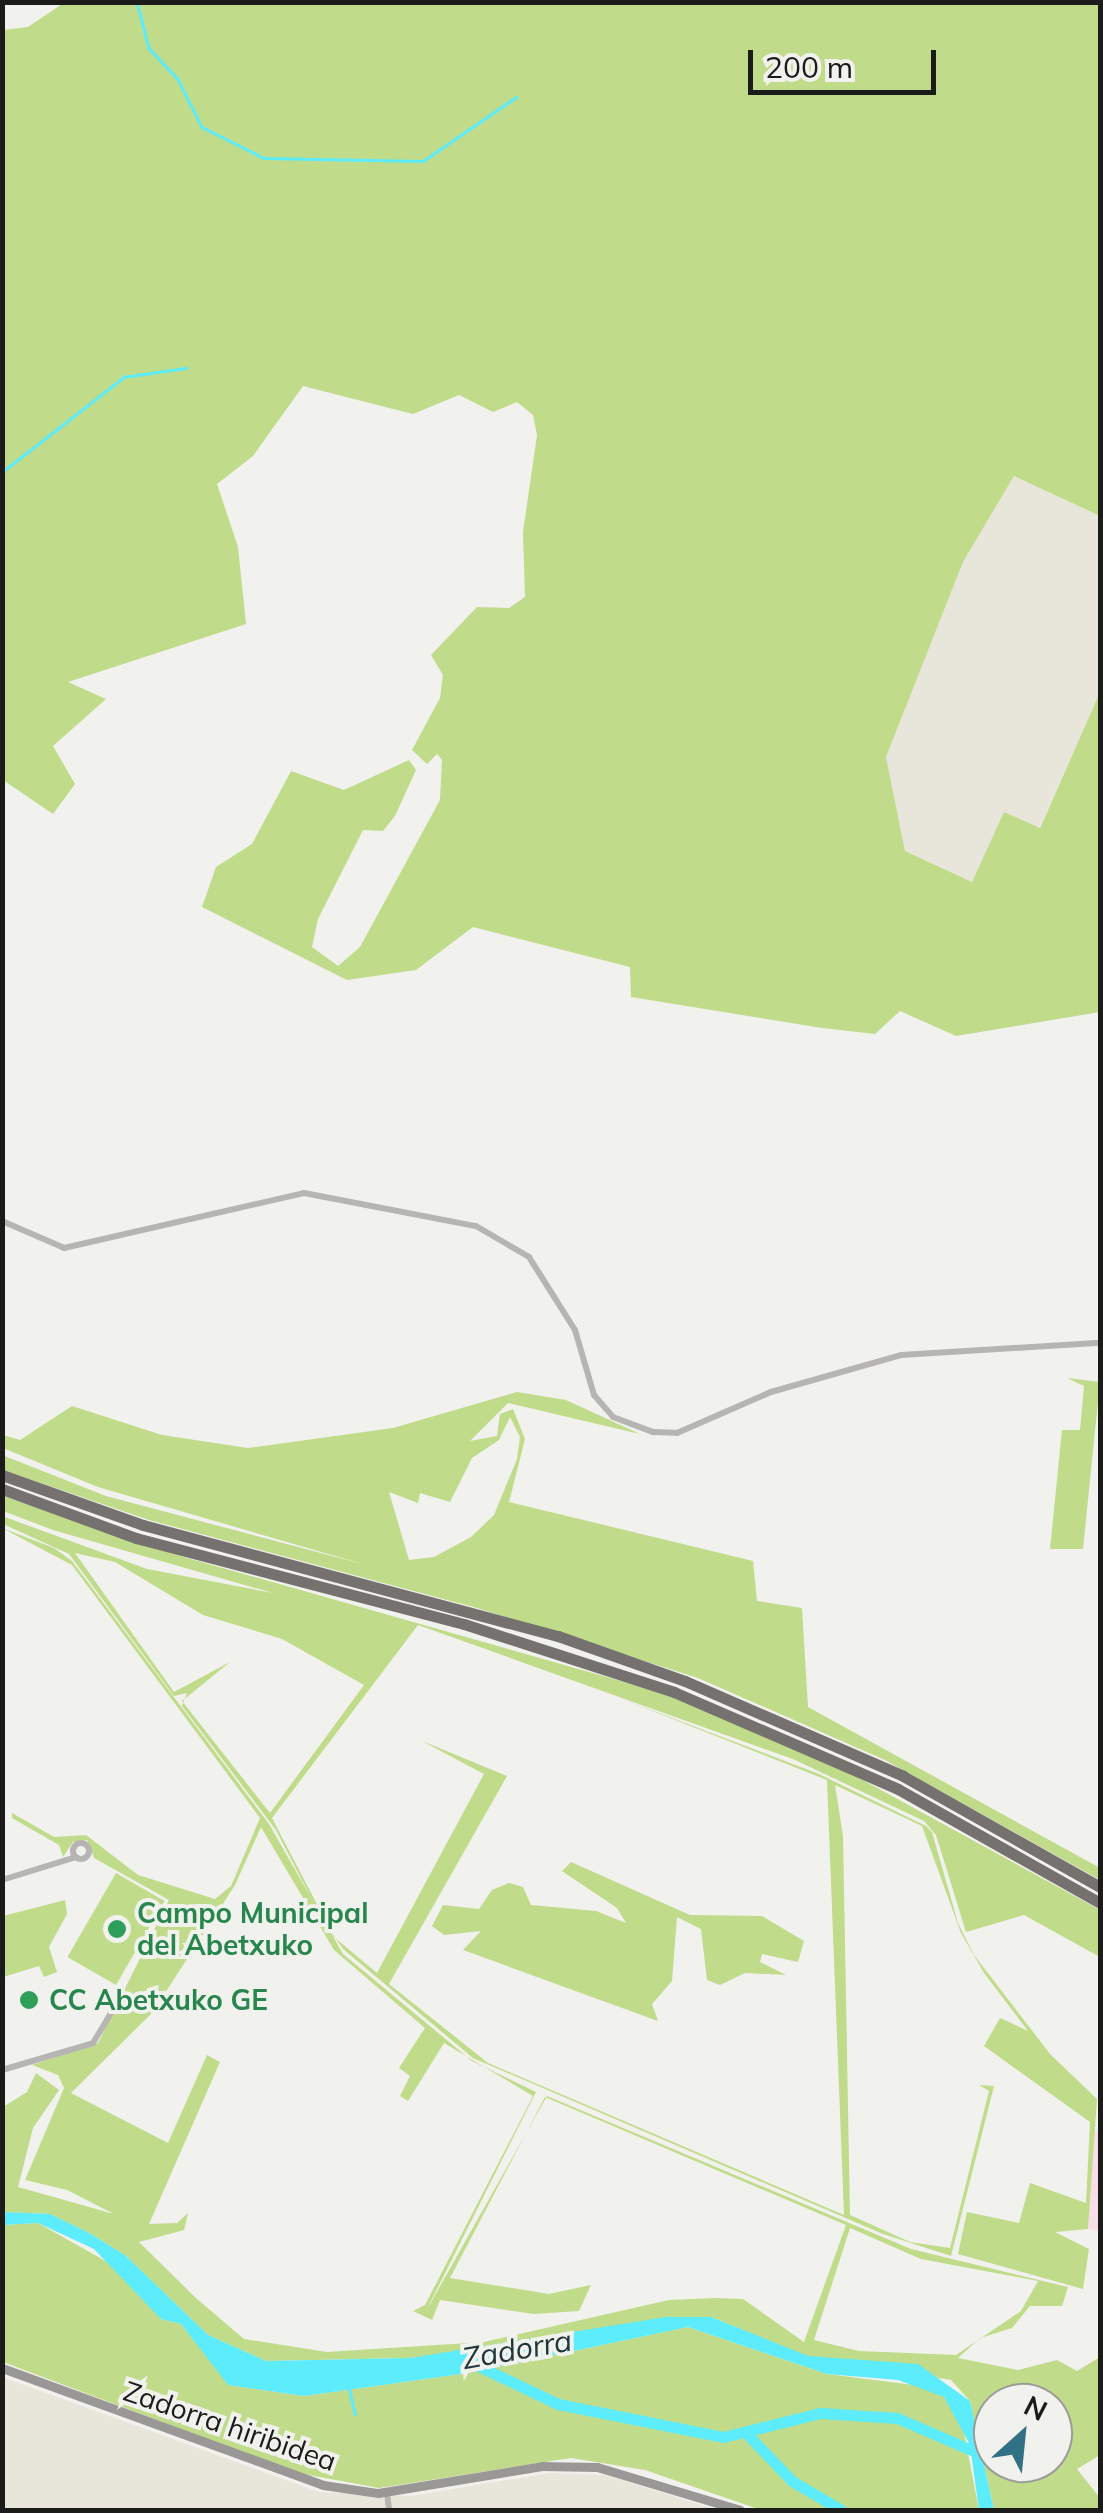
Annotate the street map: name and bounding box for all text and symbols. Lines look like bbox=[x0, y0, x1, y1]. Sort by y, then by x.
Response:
scale bar bbox=[753, 30, 940, 92]
text: 200 m bbox=[765, 48, 853, 86]
place label: Campo Municipal del Abetxuko bbox=[137, 1896, 369, 1962]
marker: Campo Municipal del Abetxuko bbox=[106, 1918, 128, 1940]
place label: CC Abetxuko GE bbox=[49, 1983, 268, 2017]
marker: CC Abetxuko GE bbox=[18, 1989, 40, 2011]
water label: Zadorra bbox=[460, 2322, 574, 2376]
street label: Zadorra hiribidea bbox=[119, 2374, 341, 2478]
north arrow bbox=[973, 2383, 1073, 2483]
text: N bbox=[1019, 2387, 1053, 2428]

